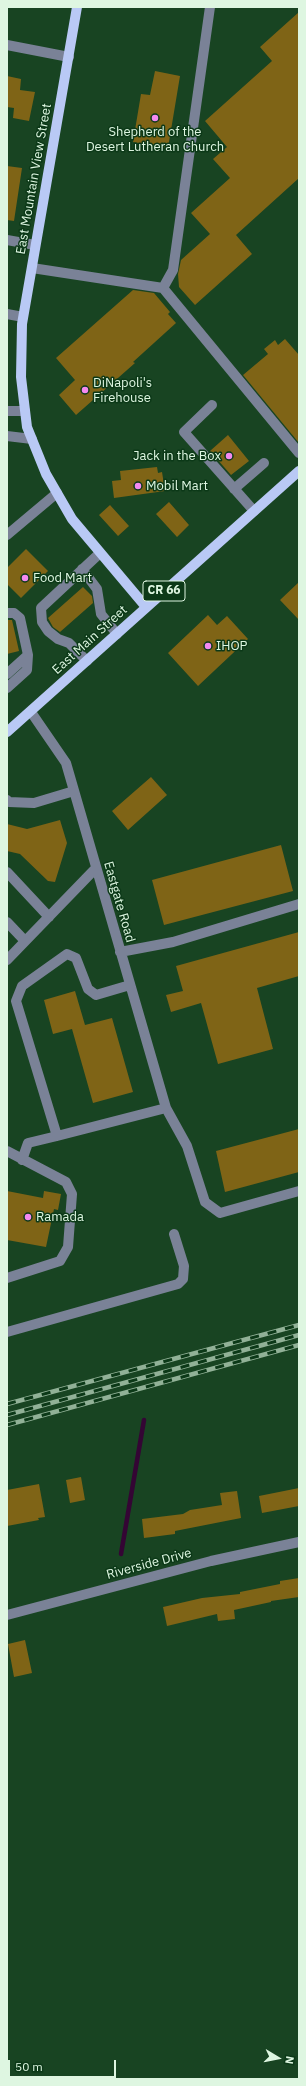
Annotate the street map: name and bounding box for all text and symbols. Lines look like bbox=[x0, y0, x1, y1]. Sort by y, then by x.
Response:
street label: East Mountain View Street bbox=[13, 102, 55, 256]
marker: Shepherd of the Desert Lutheran Church bbox=[150, 113, 160, 123]
place label: Shepherd of the Desert Lutheran Church bbox=[86, 124, 224, 155]
place label: DiNapoli's Firehouse bbox=[93, 375, 152, 406]
marker: DiNapoli's Firehouse bbox=[80, 385, 90, 395]
place label: Jack in the Box bbox=[133, 448, 221, 464]
marker: Jack in the Box bbox=[224, 451, 234, 461]
place label: Mobil Mart bbox=[146, 478, 208, 494]
marker: Mobil Mart bbox=[133, 481, 143, 491]
place label: Food Mart bbox=[33, 570, 92, 586]
marker: Food Mart bbox=[20, 573, 30, 583]
road number: CR 66 bbox=[143, 581, 185, 601]
street label: East Main Street bbox=[49, 602, 131, 678]
place label: IHOP bbox=[216, 638, 247, 654]
marker: IHOP bbox=[203, 641, 213, 651]
street label: Eastgate Road bbox=[100, 860, 138, 944]
place label: Ramada bbox=[36, 1209, 84, 1225]
marker: Ramada bbox=[23, 1212, 33, 1222]
street label: Riverside Drive bbox=[105, 1545, 193, 1583]
north arrow bbox=[258, 2038, 298, 2078]
scale bar bbox=[10, 2052, 118, 2078]
text: N bbox=[282, 2055, 297, 2065]
text: 50 m bbox=[15, 2059, 43, 2074]

